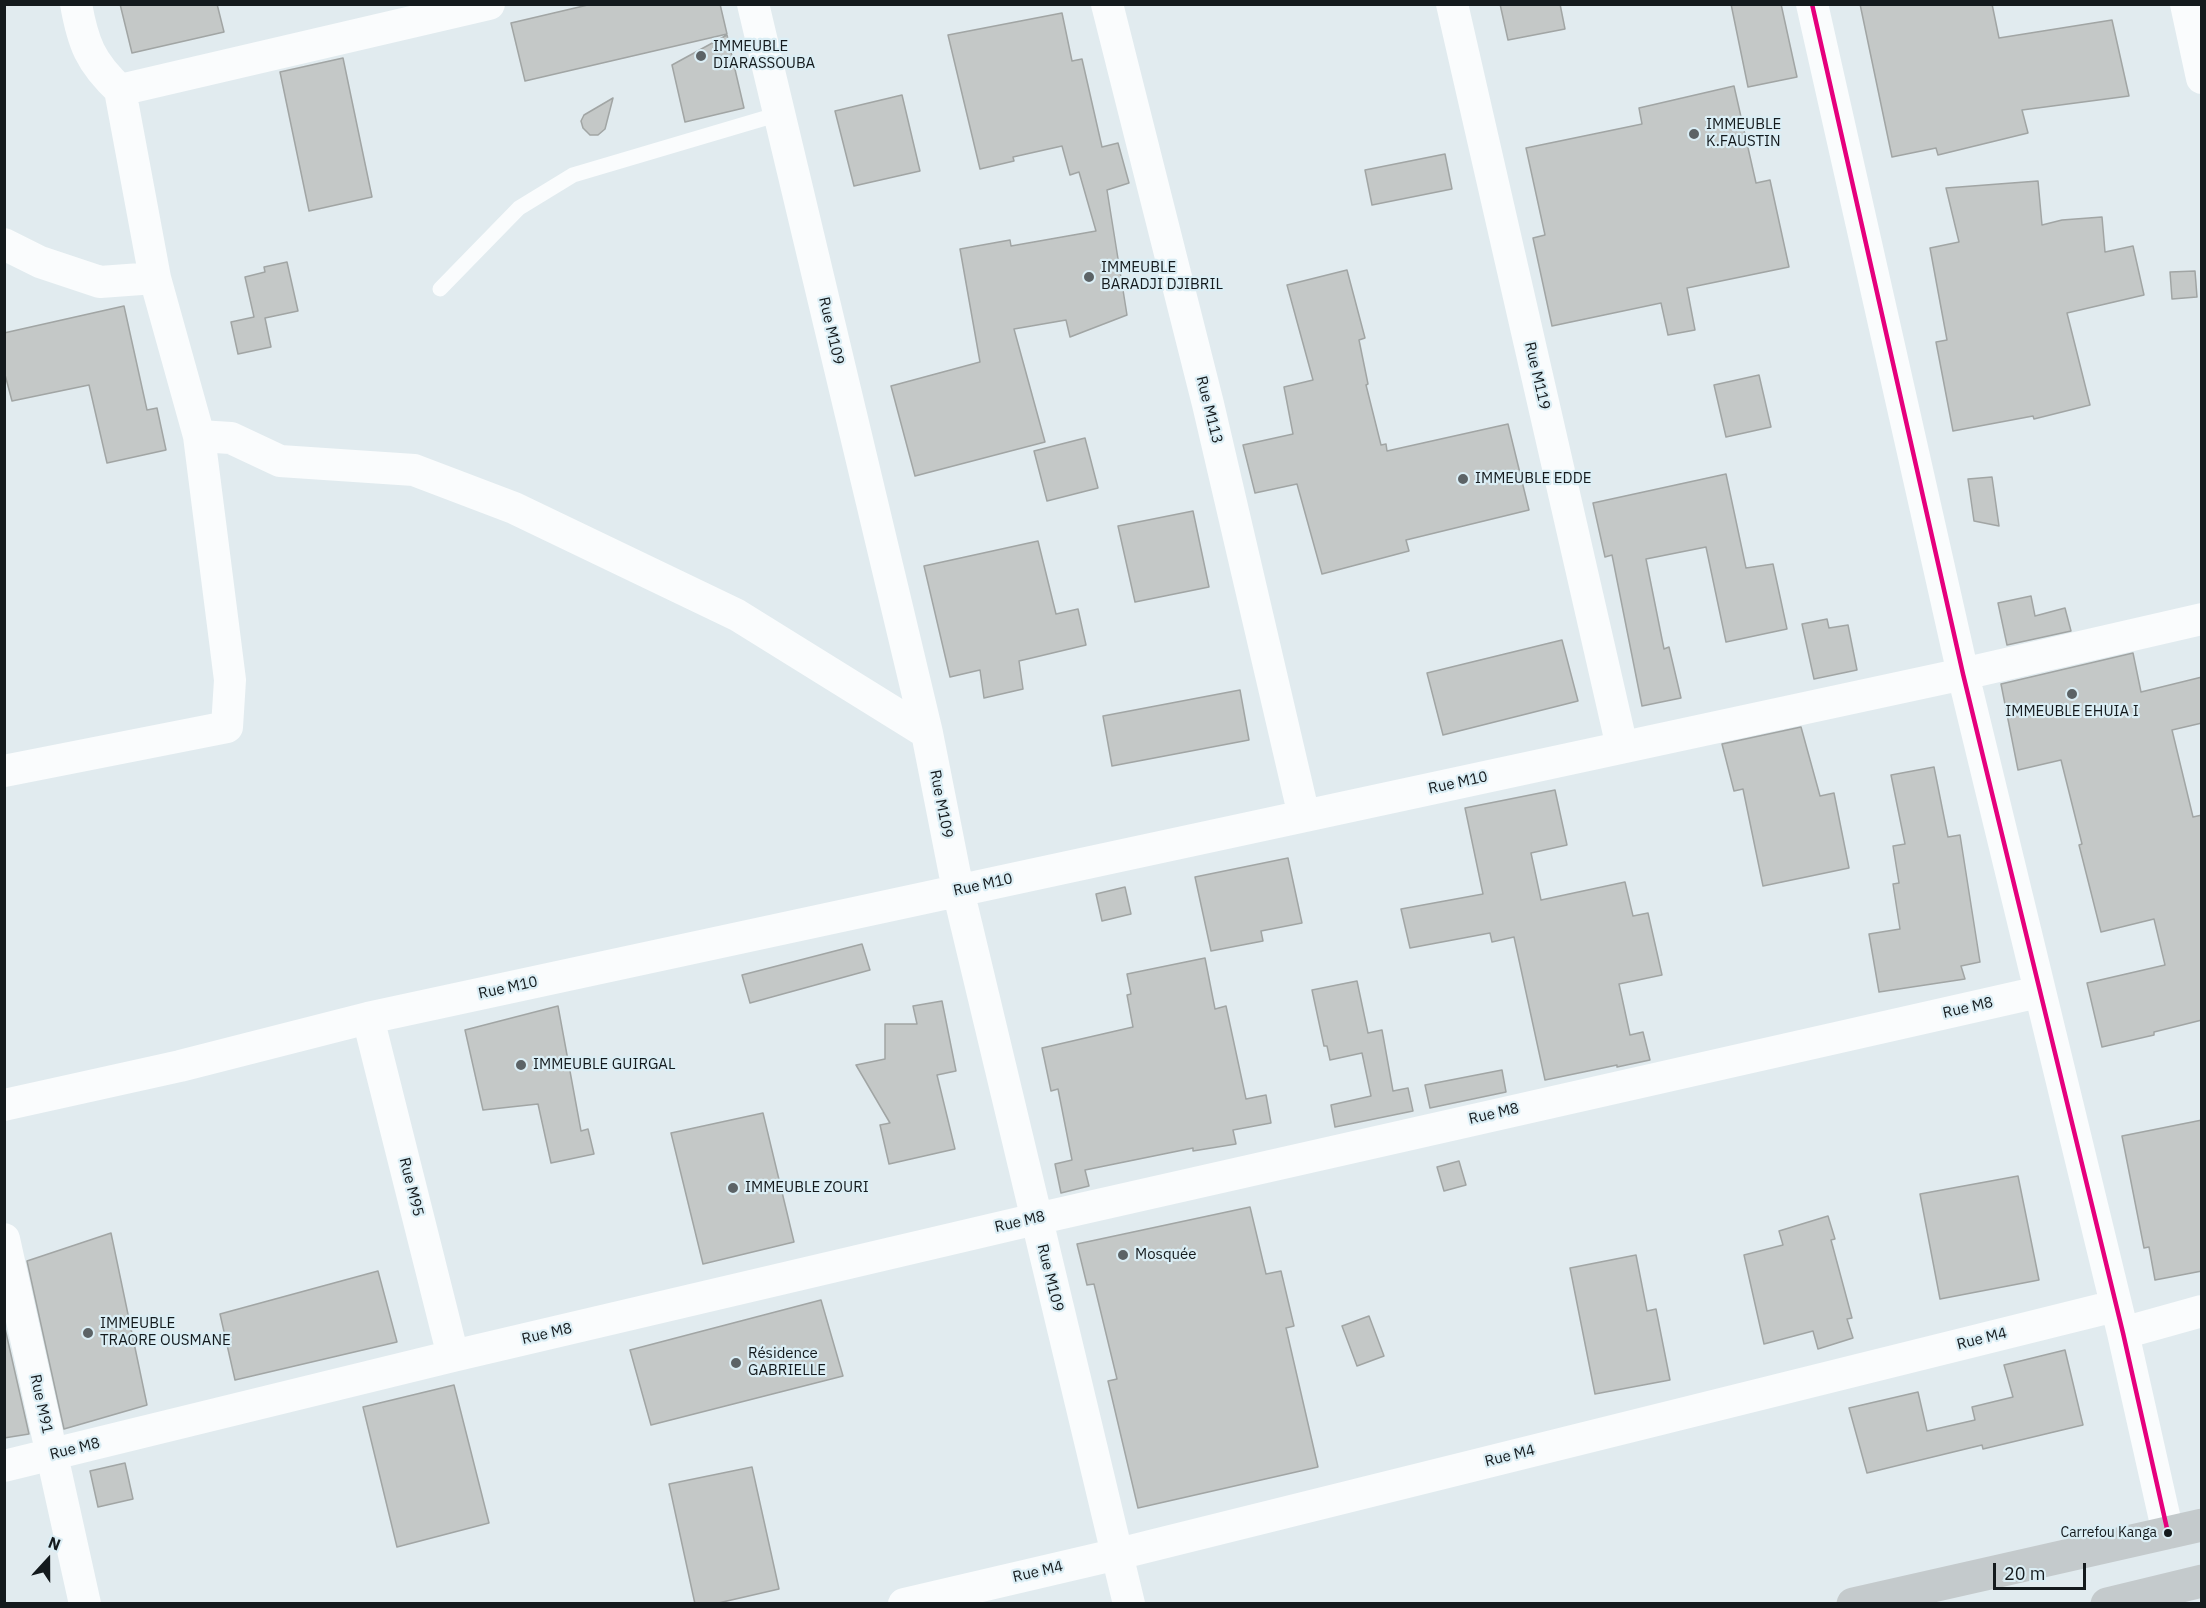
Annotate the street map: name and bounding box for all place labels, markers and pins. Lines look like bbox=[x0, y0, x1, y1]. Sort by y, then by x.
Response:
place label: IMMEUBLE DIARASSOUBA bbox=[713, 38, 815, 73]
marker: IMMEUBLE DIARASSOUBA bbox=[694, 49, 708, 63]
place label: IMMEUBLE K.FAUSTIN bbox=[1706, 116, 1781, 151]
marker: IMMEUBLE K.FAUSTIN bbox=[1687, 127, 1701, 141]
place label: IMMEUBLE BARADJI DJIBRIL bbox=[1101, 259, 1223, 294]
marker: IMMEUBLE BARADJI DJIBRIL bbox=[1082, 270, 1096, 284]
place label: IMMEUBLE EDDE bbox=[1475, 470, 1591, 488]
marker: IMMEUBLE EDDE bbox=[1456, 472, 1470, 486]
marker: IMMEUBLE EHUIA I bbox=[2065, 687, 2079, 701]
place label: IMMEUBLE EHUIA I bbox=[2005, 703, 2139, 721]
place label: IMMEUBLE GUIRGAL bbox=[533, 1056, 675, 1074]
marker: IMMEUBLE GUIRGAL bbox=[514, 1058, 528, 1072]
place label: IMMEUBLE ZOURI bbox=[745, 1179, 869, 1197]
marker: IMMEUBLE ZOURI bbox=[726, 1181, 740, 1195]
place label: Mosquée bbox=[1135, 1246, 1197, 1264]
marker: Mosquée bbox=[1116, 1248, 1130, 1262]
place label: IMMEUBLE TRAORE OUSMANE bbox=[100, 1315, 231, 1350]
marker: IMMEUBLE TRAORE OUSMANE bbox=[81, 1326, 95, 1340]
place label: Résidence GABRIELLE bbox=[748, 1345, 826, 1380]
marker: Résidence GABRIELLE bbox=[729, 1356, 743, 1370]
place label: Carrefou Kanga bbox=[2060, 1525, 2157, 1541]
marker: Carrefou Kanga bbox=[2162, 1527, 2174, 1539]

